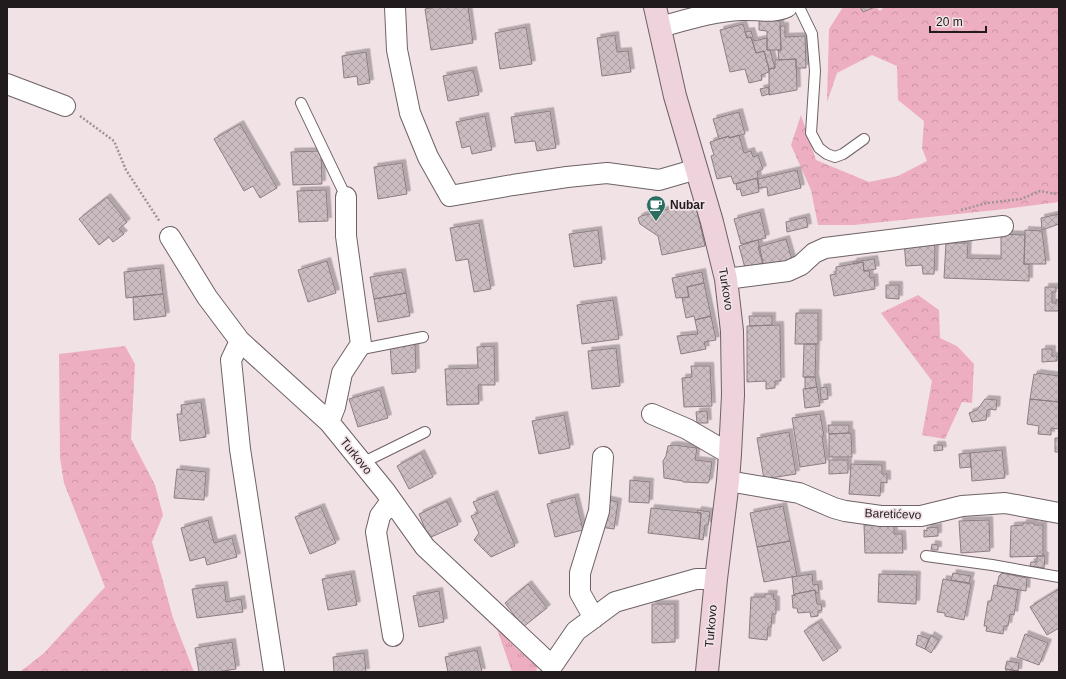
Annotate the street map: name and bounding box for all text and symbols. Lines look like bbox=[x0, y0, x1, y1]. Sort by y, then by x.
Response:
scale bar bbox=[930, 8, 986, 34]
text: 20 m bbox=[936, 15, 963, 29]
cafe icon: Nubar bbox=[645, 194, 667, 222]
place label: Nubar bbox=[670, 198, 705, 212]
street label: Turkovo bbox=[716, 267, 736, 312]
street label: Turkovo bbox=[337, 435, 375, 477]
street label: Baretićevo bbox=[864, 506, 922, 522]
street label: Turkovo bbox=[702, 604, 720, 648]

